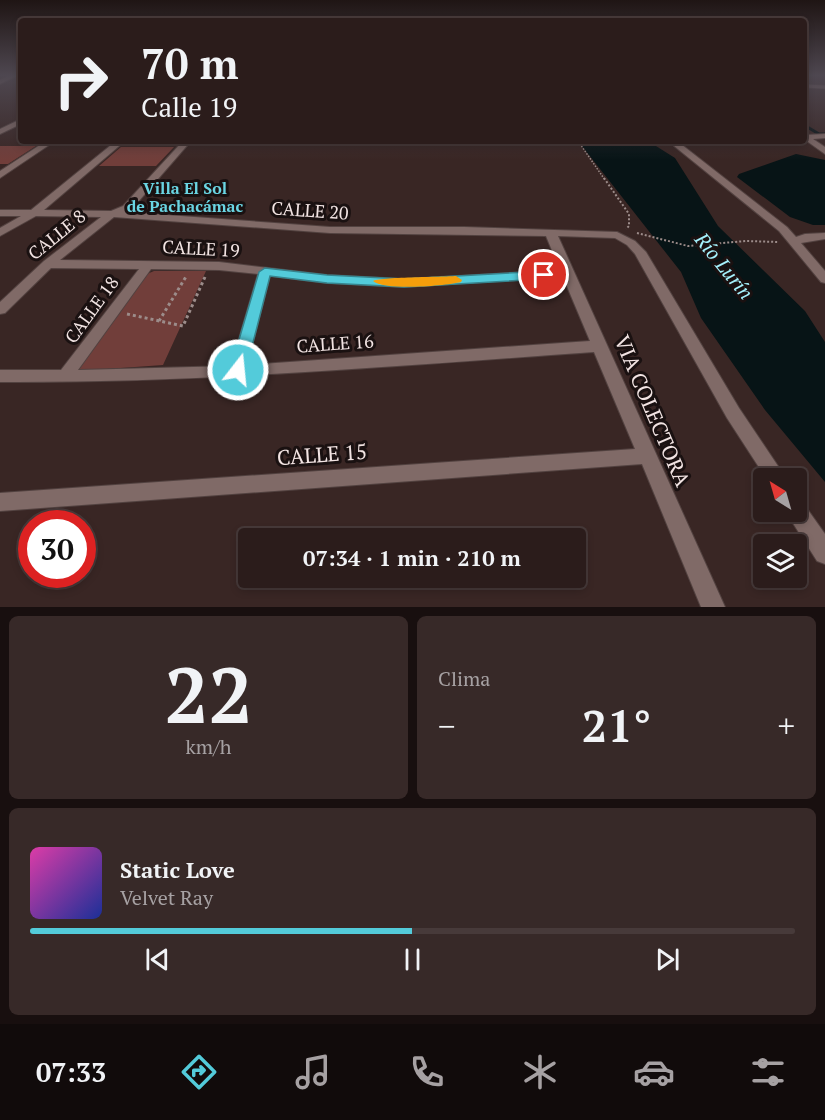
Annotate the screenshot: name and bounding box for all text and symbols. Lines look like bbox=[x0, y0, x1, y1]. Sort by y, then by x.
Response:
text: 70 m bbox=[141, 35, 239, 91]
icon: right bbox=[42, 42, 120, 120]
text: Calle 19 bbox=[141, 89, 237, 125]
district label: Villa El Sol de Pachacámac bbox=[127, 177, 244, 217]
street label: CALLE 20 bbox=[271, 195, 349, 225]
street label: CALLE 8 bbox=[23, 204, 90, 265]
water label: Río Lurín bbox=[688, 226, 760, 305]
street label: CALLE 19 bbox=[162, 234, 240, 262]
pin bbox=[518, 249, 569, 300]
icon: arrive bbox=[527, 258, 560, 291]
street label: CALLE 18 bbox=[59, 271, 124, 348]
street label: CALLE 16 bbox=[296, 328, 375, 358]
street label: VIA COLECTORA bbox=[608, 331, 698, 491]
position arrow bbox=[206, 338, 270, 402]
street label: CALLE 15 bbox=[276, 437, 368, 471]
north arrow bbox=[753, 468, 807, 522]
map controls bbox=[753, 468, 807, 588]
speed limit sign: 30 bbox=[18, 510, 96, 588]
button: layers bbox=[753, 534, 807, 588]
text: 07:34 · 1 min · 210 m bbox=[303, 543, 521, 572]
text: 22 bbox=[164, 642, 253, 745]
text: Clima bbox=[438, 665, 490, 692]
text: 21° bbox=[582, 695, 651, 755]
text: − bbox=[438, 704, 456, 747]
text: + bbox=[777, 704, 795, 747]
text: km/h bbox=[185, 733, 232, 760]
text: Static Love bbox=[120, 855, 235, 884]
text: Velvet Ray bbox=[120, 884, 213, 911]
icon: previous bbox=[141, 943, 174, 976]
icon: pause bbox=[396, 943, 429, 976]
icon: next bbox=[651, 943, 684, 976]
icon: directions bbox=[178, 1051, 220, 1093]
icon: music bbox=[292, 1051, 334, 1093]
icon: phone bbox=[406, 1051, 448, 1093]
icon: climate bbox=[519, 1051, 561, 1093]
icon: car bbox=[633, 1051, 675, 1093]
icon: filters bbox=[747, 1051, 789, 1093]
text: 07:33 bbox=[36, 1054, 106, 1090]

